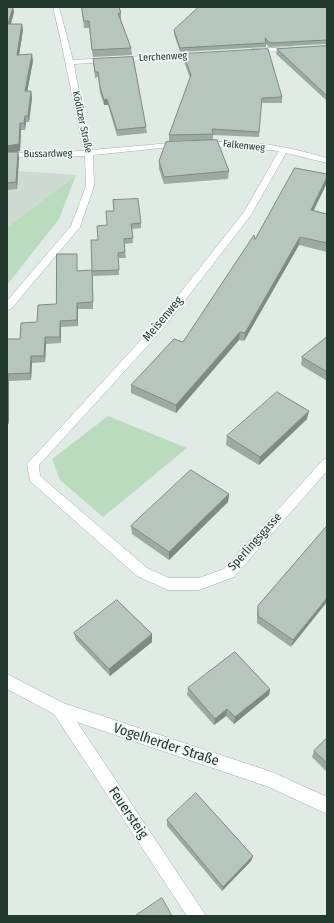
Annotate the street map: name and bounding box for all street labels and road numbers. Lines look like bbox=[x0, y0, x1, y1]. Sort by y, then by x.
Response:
street label: Lerchenweg bbox=[139, 50, 187, 64]
street label: Köditzer Straße bbox=[70, 90, 94, 154]
street label: Falkenweg bbox=[222, 138, 266, 154]
street label: Bussardweg bbox=[24, 148, 72, 160]
street label: Meisenweg bbox=[140, 294, 186, 344]
street label: Sperlingsgasse bbox=[225, 510, 285, 574]
street label: Vogelherder Straße bbox=[111, 720, 221, 770]
street label: Feuersteig bbox=[105, 784, 151, 842]

